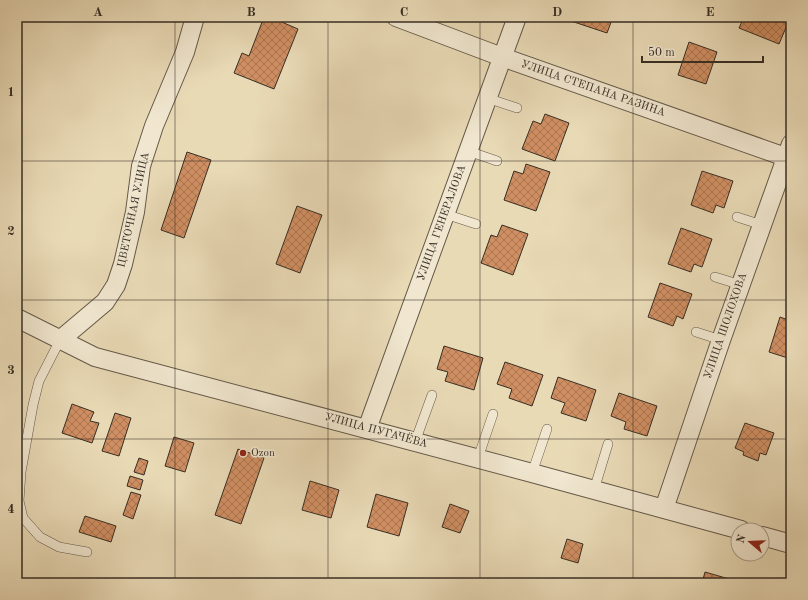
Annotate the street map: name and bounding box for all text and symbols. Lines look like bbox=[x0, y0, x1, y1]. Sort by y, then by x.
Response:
text: A bbox=[93, 6, 103, 19]
text: B bbox=[246, 6, 256, 19]
text: C bbox=[400, 6, 408, 19]
text: D bbox=[552, 6, 562, 19]
text: E bbox=[706, 6, 715, 19]
scale bar bbox=[642, 38, 763, 64]
text: 50 m bbox=[648, 46, 675, 59]
street label: УЛИЦА СТЕПАНА РАЗИНА bbox=[519, 59, 667, 119]
text: 1 bbox=[7, 86, 15, 99]
street label: ЦВЕТОЧНАЯ УЛИЦА bbox=[116, 151, 152, 269]
street label: УЛИЦА ГЕНЕРАЛОВА bbox=[416, 163, 468, 282]
text: 2 bbox=[7, 225, 15, 238]
street label: УЛИЦА ШОЛОХОВА bbox=[703, 271, 750, 381]
text: 3 bbox=[7, 364, 15, 377]
street label: УЛИЦА ПУГАЧЁВА bbox=[323, 410, 430, 450]
marker: Ozon bbox=[238, 448, 248, 458]
place label: Ozon bbox=[251, 448, 275, 459]
text: 4 bbox=[7, 503, 15, 516]
north arrow bbox=[730, 522, 770, 562]
text: N bbox=[735, 533, 749, 545]

